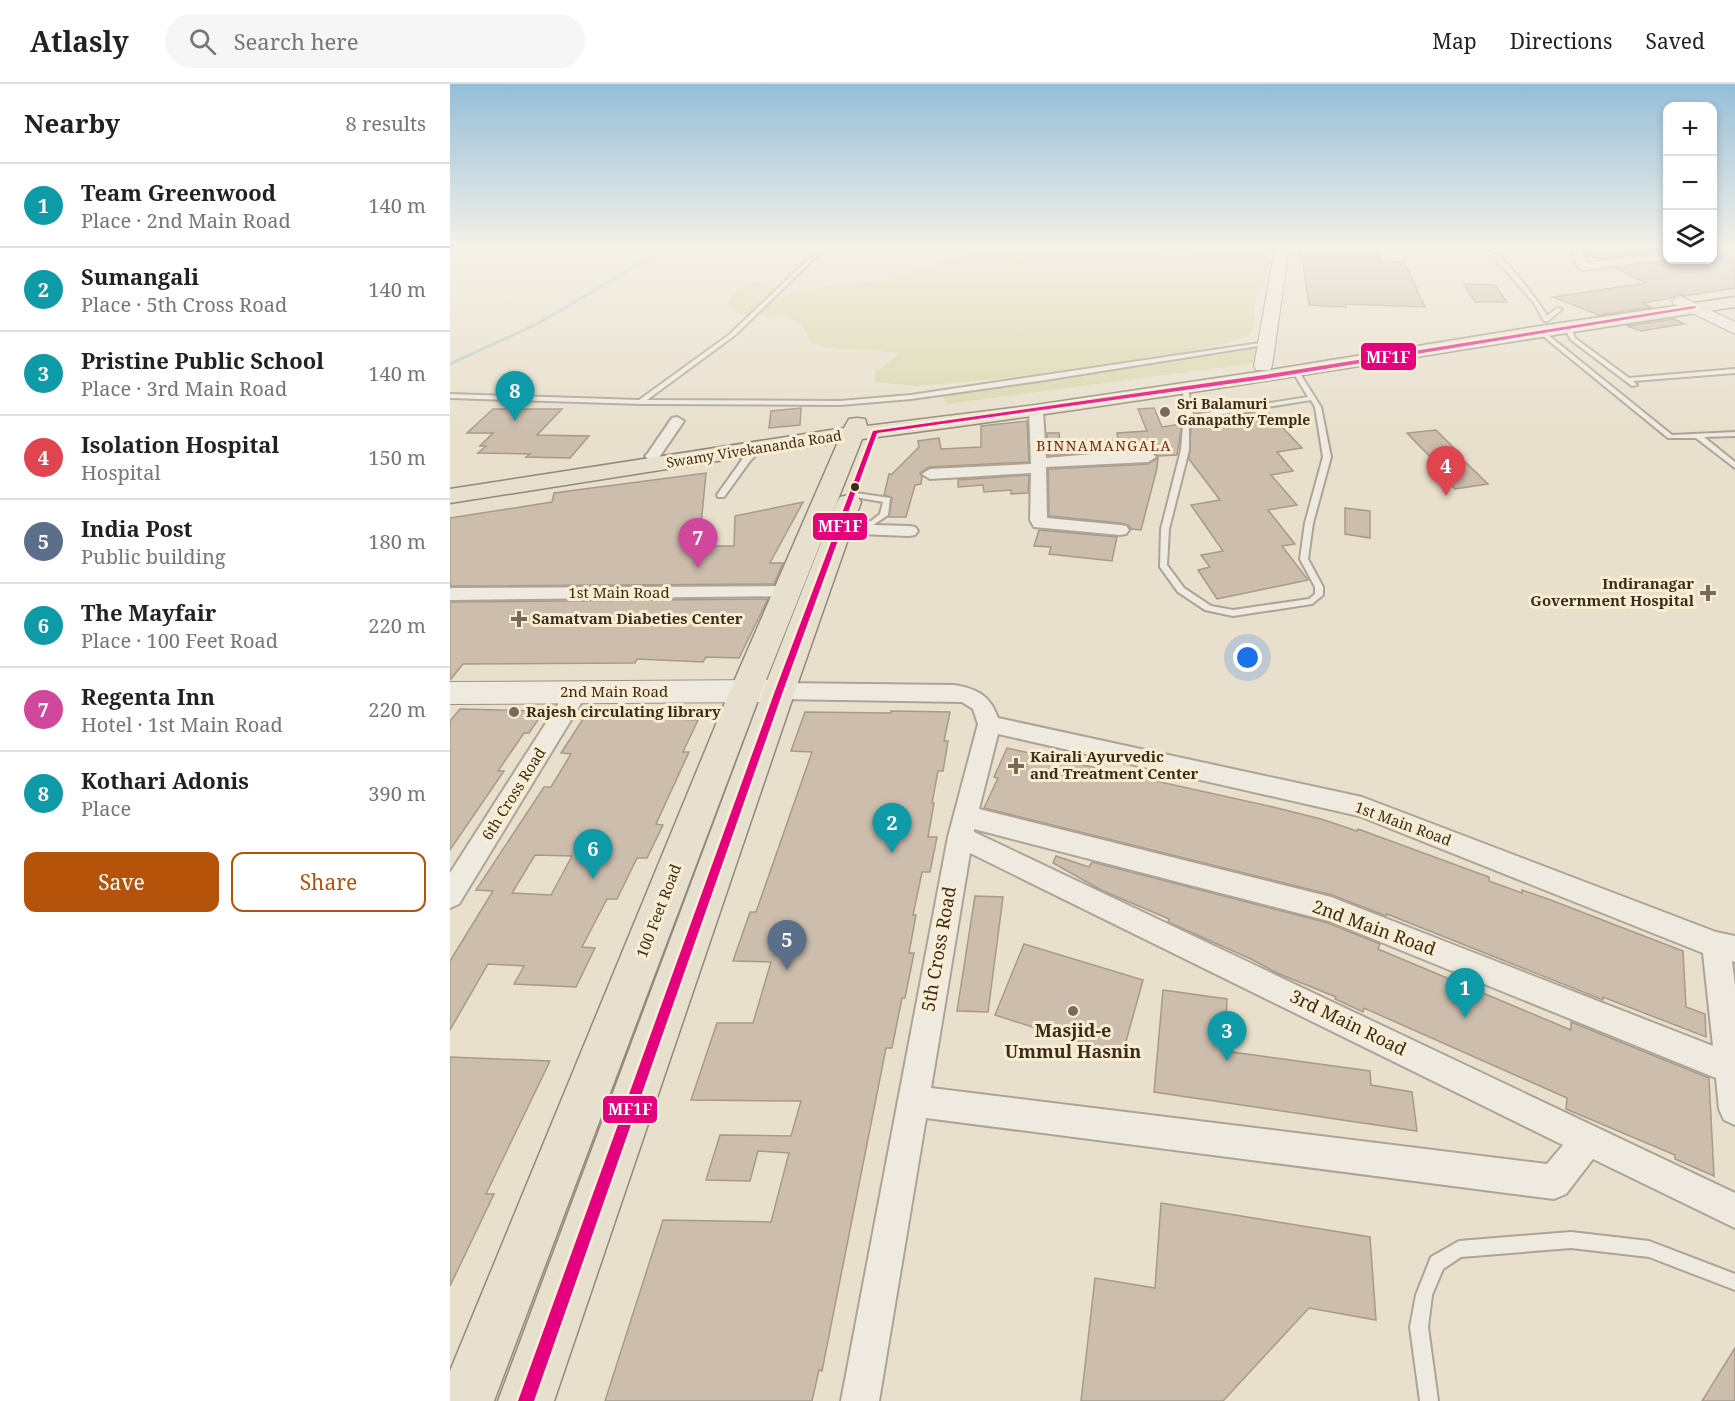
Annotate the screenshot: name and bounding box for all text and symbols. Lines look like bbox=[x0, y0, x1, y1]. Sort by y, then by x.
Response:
search box bbox=[165, 14, 585, 68]
text: Atlasly bbox=[30, 22, 129, 60]
icon: search bbox=[186, 25, 219, 58]
text: Search here bbox=[234, 26, 359, 56]
text: Map bbox=[1432, 27, 1477, 55]
text: Directions bbox=[1510, 27, 1612, 55]
text: Saved bbox=[1645, 27, 1705, 55]
map controls bbox=[1663, 102, 1717, 264]
button: + bbox=[1663, 102, 1717, 156]
text: Nearby bbox=[24, 105, 120, 141]
text: 8 results bbox=[346, 110, 426, 137]
button: − bbox=[1663, 156, 1717, 210]
text: Team Greenwood bbox=[81, 177, 276, 207]
text: 1 bbox=[38, 192, 49, 219]
text: 140 m bbox=[368, 192, 426, 219]
text: Place · 2nd Main Road bbox=[81, 207, 291, 234]
button: layers bbox=[1663, 210, 1717, 264]
text: Sumangali bbox=[81, 261, 199, 291]
text: 2 bbox=[38, 276, 49, 303]
text: 140 m bbox=[368, 276, 426, 303]
text: Place · 5th Cross Road bbox=[81, 291, 287, 318]
line badge: MF1F bbox=[1360, 342, 1417, 371]
text: Pristine Public School bbox=[81, 345, 324, 375]
text: MF1F bbox=[1366, 346, 1410, 368]
text: 3 bbox=[38, 360, 49, 387]
text: 140 m bbox=[368, 360, 426, 387]
pin: 8 bbox=[496, 372, 534, 421]
text: Place · 3rd Main Road bbox=[81, 375, 287, 402]
place label: Sri Balamuri Ganapathy Temple bbox=[1177, 394, 1310, 429]
marker: Sri Balamuri Ganapathy Temple bbox=[1158, 405, 1172, 419]
street label: Swamy Vivekananda Road bbox=[665, 425, 843, 472]
text: Isolation Hospital bbox=[81, 429, 279, 459]
district label: BINNAMANGALA bbox=[1036, 436, 1172, 455]
text: 4 bbox=[38, 444, 49, 471]
text: 150 m bbox=[368, 444, 426, 471]
pin: 4 bbox=[1426, 446, 1466, 496]
text: Hospital bbox=[81, 459, 161, 486]
unlabelled marker bbox=[849, 481, 861, 493]
line badge: MF1F bbox=[812, 512, 868, 541]
text: India Post bbox=[81, 513, 192, 543]
text: MF1F bbox=[818, 515, 862, 537]
pin: 7 bbox=[678, 518, 718, 568]
text: 5 bbox=[38, 528, 49, 555]
text: 180 m bbox=[368, 528, 426, 555]
text: Public building bbox=[81, 543, 226, 570]
place label: Indiranagar Government Hospital bbox=[1530, 573, 1695, 610]
street label: 1st Main Road bbox=[568, 582, 670, 602]
marker: Indiranagar Government Hospital bbox=[1699, 584, 1717, 602]
text: The Mayfair bbox=[81, 597, 216, 627]
place label: Samatvam Diabeties Center bbox=[532, 608, 743, 628]
marker: Samatvam Diabeties Center bbox=[510, 610, 528, 628]
text: 6 bbox=[38, 612, 49, 639]
text: 220 m bbox=[368, 612, 426, 639]
text: Place · 100 Feet Road bbox=[81, 627, 278, 654]
your location bbox=[1233, 643, 1262, 672]
text: Regenta Inn bbox=[81, 681, 215, 711]
street label: 2nd Main Road bbox=[560, 681, 668, 701]
text: 7 bbox=[38, 696, 49, 723]
text: 220 m bbox=[368, 696, 426, 723]
place label: Rajesh circulating library bbox=[526, 701, 721, 721]
marker: Rajesh circulating library bbox=[507, 705, 521, 719]
text: Hotel · 1st Main Road bbox=[81, 711, 283, 738]
street label: 6th Cross Road bbox=[477, 743, 550, 844]
place label: Kairali Ayurvedic and Treatment Center bbox=[1030, 746, 1199, 783]
marker: Kairali Ayurvedic and Treatment Center bbox=[1007, 757, 1025, 775]
text: Kothari Adonis bbox=[81, 765, 249, 795]
text: 8 bbox=[38, 780, 49, 807]
text: 390 m bbox=[368, 780, 426, 807]
text: Place bbox=[81, 795, 131, 822]
street label: 1st Main Road bbox=[1352, 796, 1454, 850]
pin: 2 bbox=[872, 804, 912, 853]
pin: 6 bbox=[574, 830, 612, 879]
button: Save bbox=[24, 852, 219, 912]
button: Share bbox=[231, 852, 426, 912]
street label: 100 Feet Road bbox=[631, 861, 685, 960]
street label: 5th Cross Road bbox=[915, 884, 961, 1013]
street label: 2nd Main Road bbox=[1309, 894, 1439, 961]
pin: 5 bbox=[768, 920, 806, 970]
pin: 1 bbox=[1446, 968, 1484, 1018]
street label: 3rd Main Road bbox=[1286, 984, 1411, 1061]
marker: Masjid-e Ummul Hasnin bbox=[1066, 1004, 1080, 1018]
pin: 3 bbox=[1208, 1012, 1246, 1061]
place label: Masjid-e Ummul Hasnin bbox=[1005, 1018, 1141, 1063]
line badge: MF1F bbox=[602, 1095, 658, 1124]
text: MF1F bbox=[608, 1098, 652, 1120]

